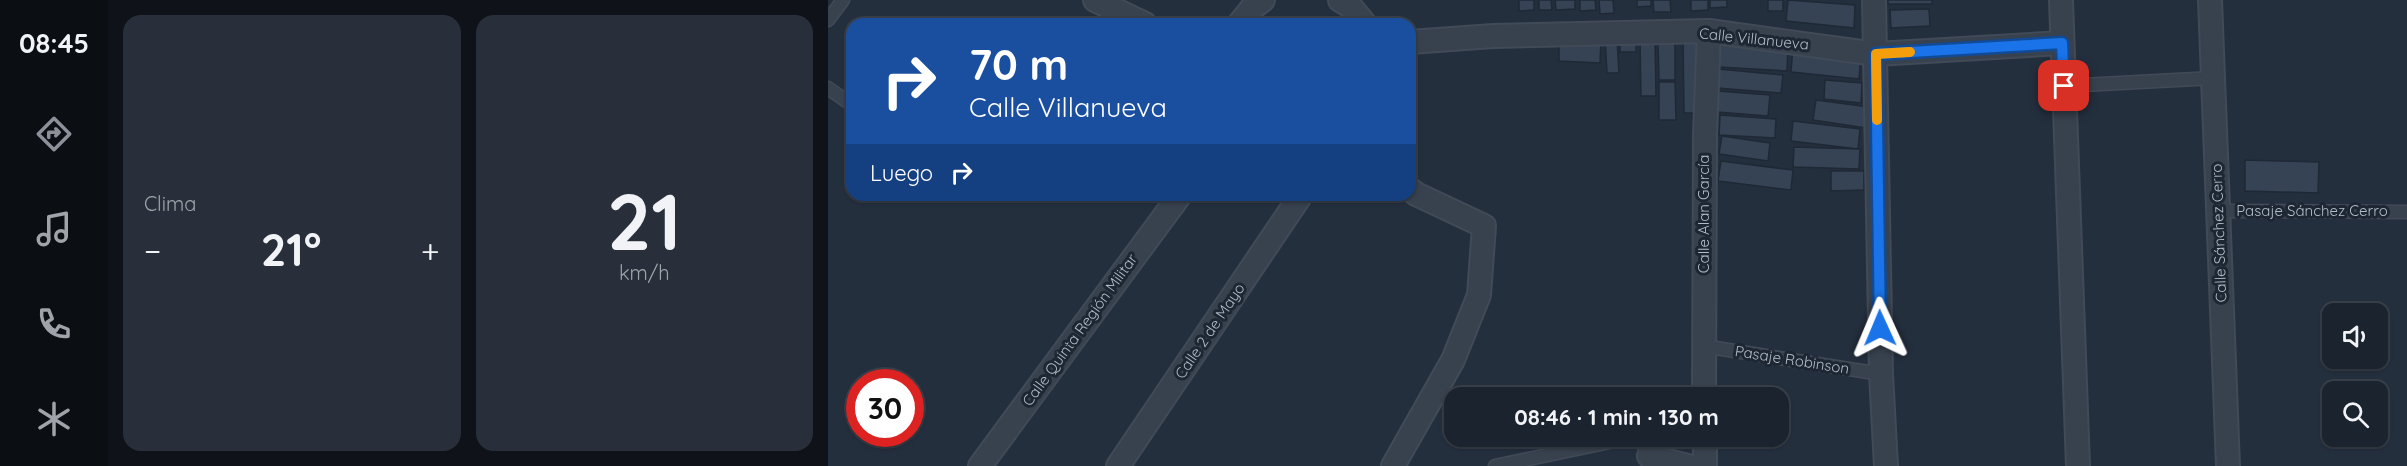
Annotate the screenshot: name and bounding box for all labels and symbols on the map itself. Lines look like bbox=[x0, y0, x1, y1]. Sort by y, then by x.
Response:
street label: Calle Villanueva bbox=[1698, 23, 1810, 54]
pin bbox=[2038, 60, 2089, 111]
street label: Calle Alan García bbox=[1694, 155, 1713, 273]
street label: Calle Sánchez Cerro bbox=[2207, 163, 2230, 303]
street label: Pasaje Sánchez Cerro bbox=[2236, 201, 2388, 220]
street label: Calle Quinta Región Militar bbox=[1018, 250, 1141, 410]
street label: Calle 2 de Mayo bbox=[1171, 279, 1249, 382]
position arrow bbox=[1848, 296, 1912, 360]
street label: Pasaje Robinson bbox=[1734, 341, 1851, 378]
speed limit sign: 30 bbox=[846, 369, 924, 447]

